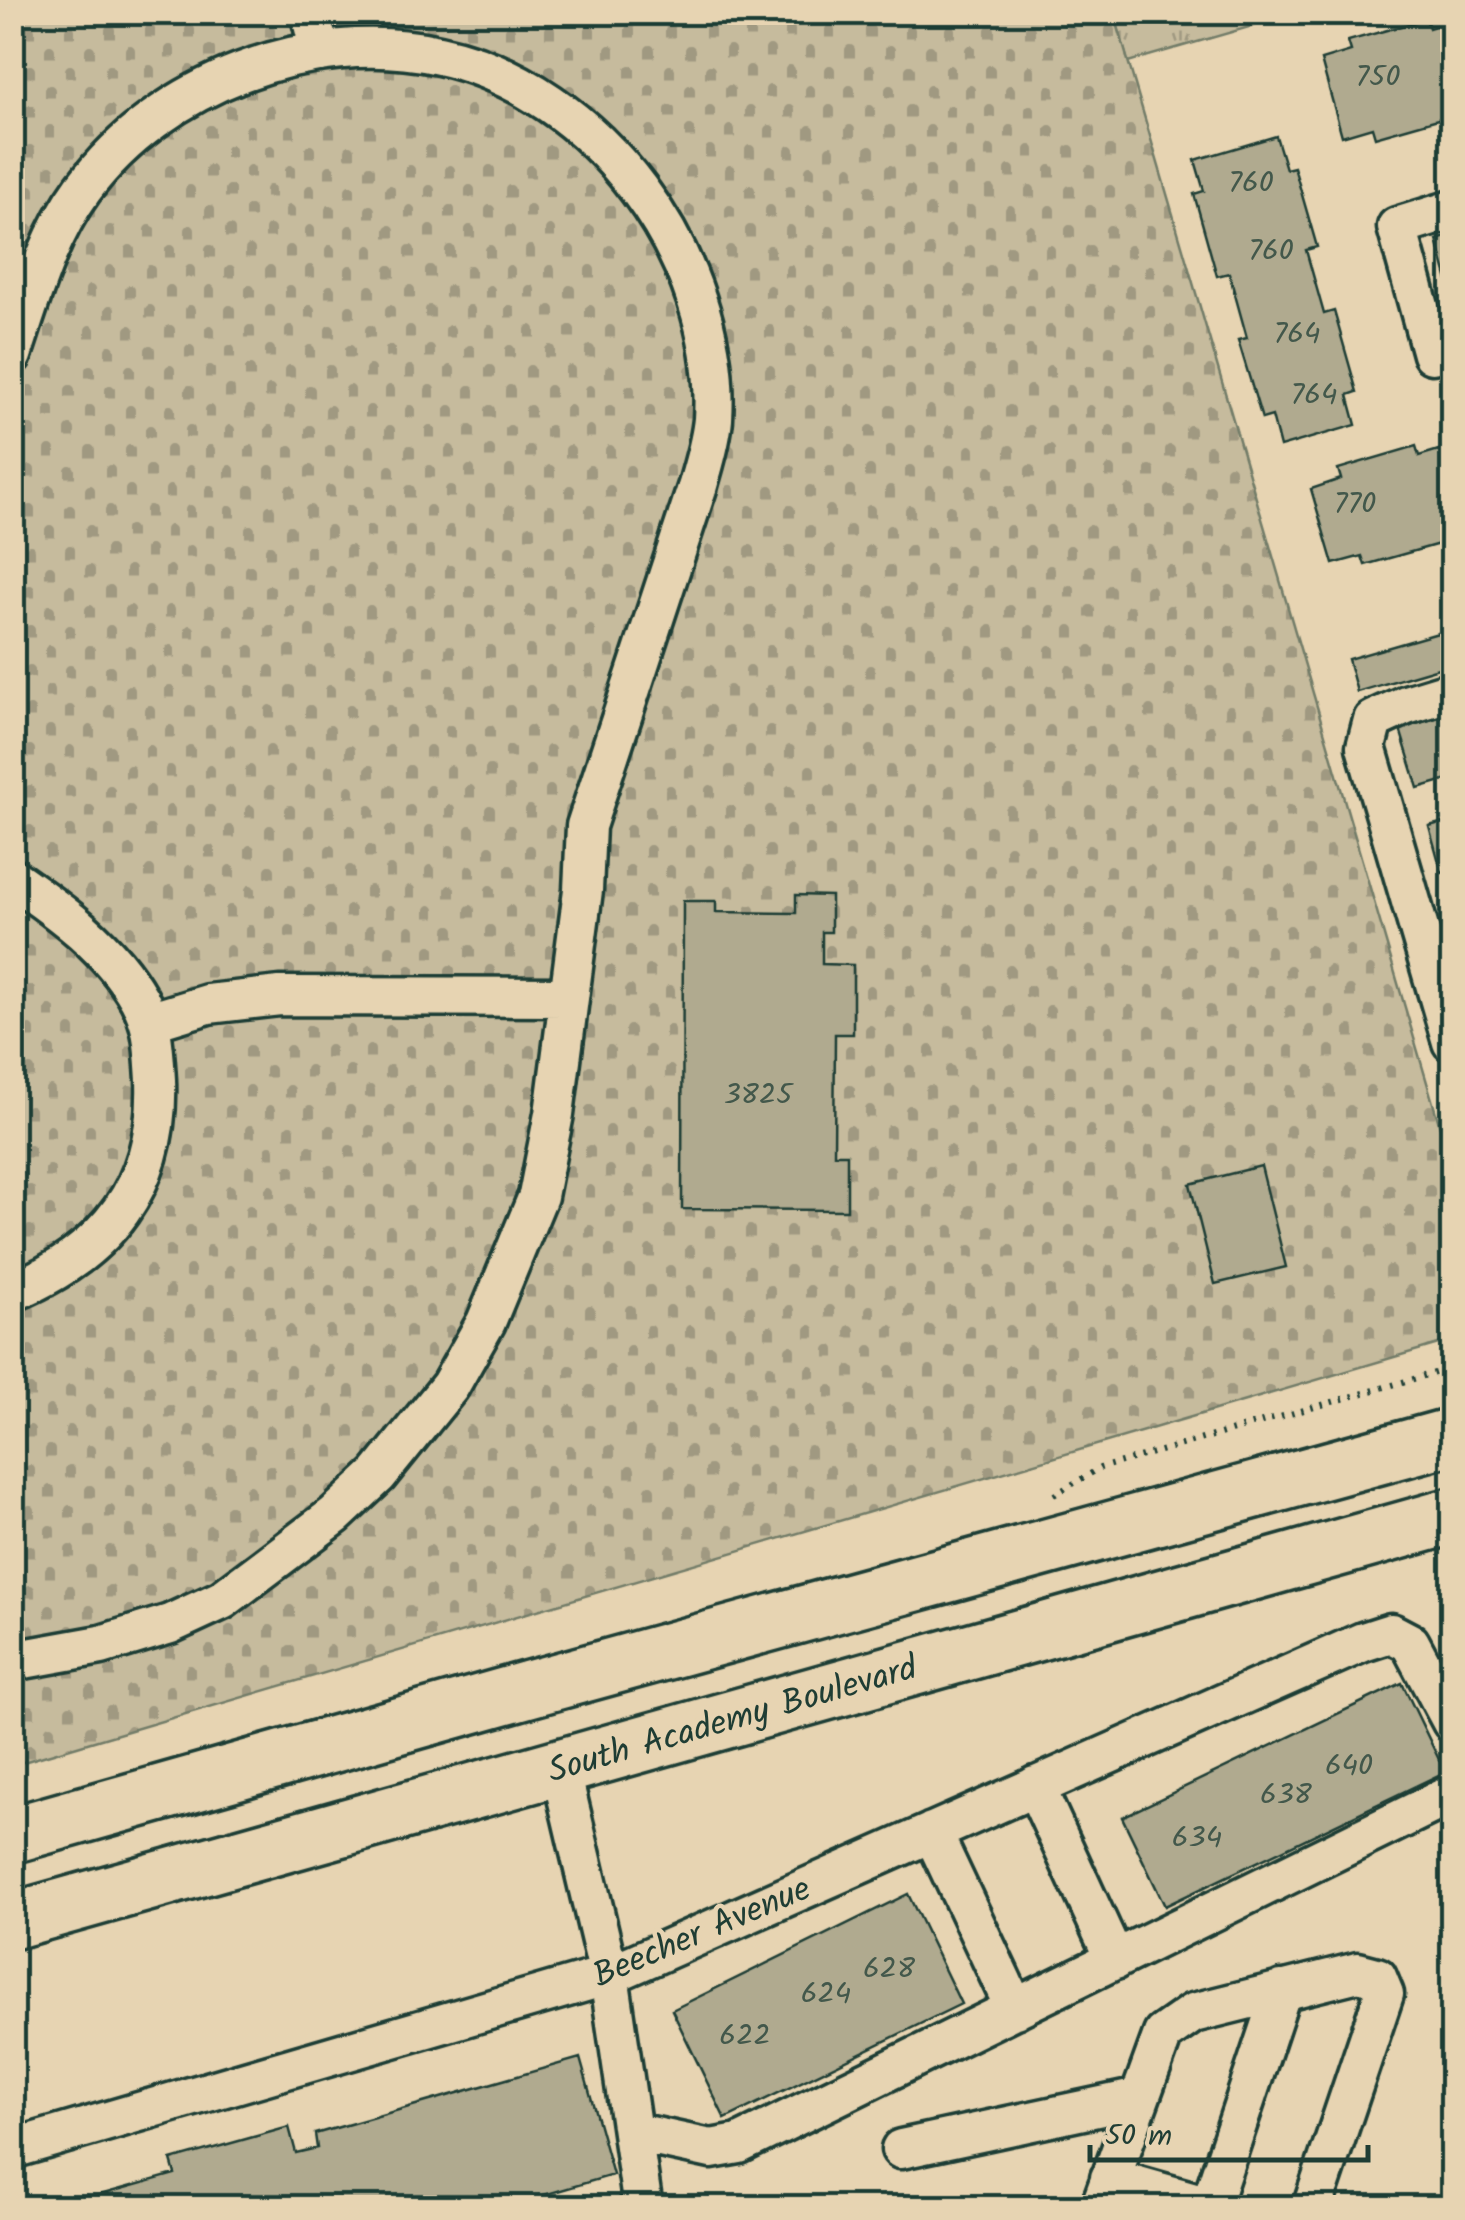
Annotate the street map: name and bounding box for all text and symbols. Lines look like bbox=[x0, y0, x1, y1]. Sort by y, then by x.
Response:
house number: 750 bbox=[1356, 54, 1400, 102]
house number: 760 bbox=[1228, 160, 1274, 208]
house number: 760 bbox=[1248, 228, 1294, 276]
house number: 764 bbox=[1273, 311, 1321, 359]
house number: 764 bbox=[1290, 372, 1338, 420]
house number: 770 bbox=[1334, 481, 1376, 529]
house number: 3825 bbox=[724, 1072, 794, 1120]
street label: South Academy Boulevard bbox=[542, 1641, 926, 1800]
house number: 640 bbox=[1325, 1743, 1373, 1791]
house number: 638 bbox=[1260, 1772, 1313, 1820]
house number: 634 bbox=[1172, 1815, 1222, 1863]
street label: Beecher Avenue bbox=[584, 1862, 820, 2005]
house number: 628 bbox=[863, 1946, 916, 1994]
house number: 624 bbox=[801, 1971, 851, 2019]
house number: 622 bbox=[719, 2013, 771, 2061]
scale bar bbox=[1090, 2100, 1368, 2162]
text: 50 m bbox=[1105, 2113, 1172, 2161]

